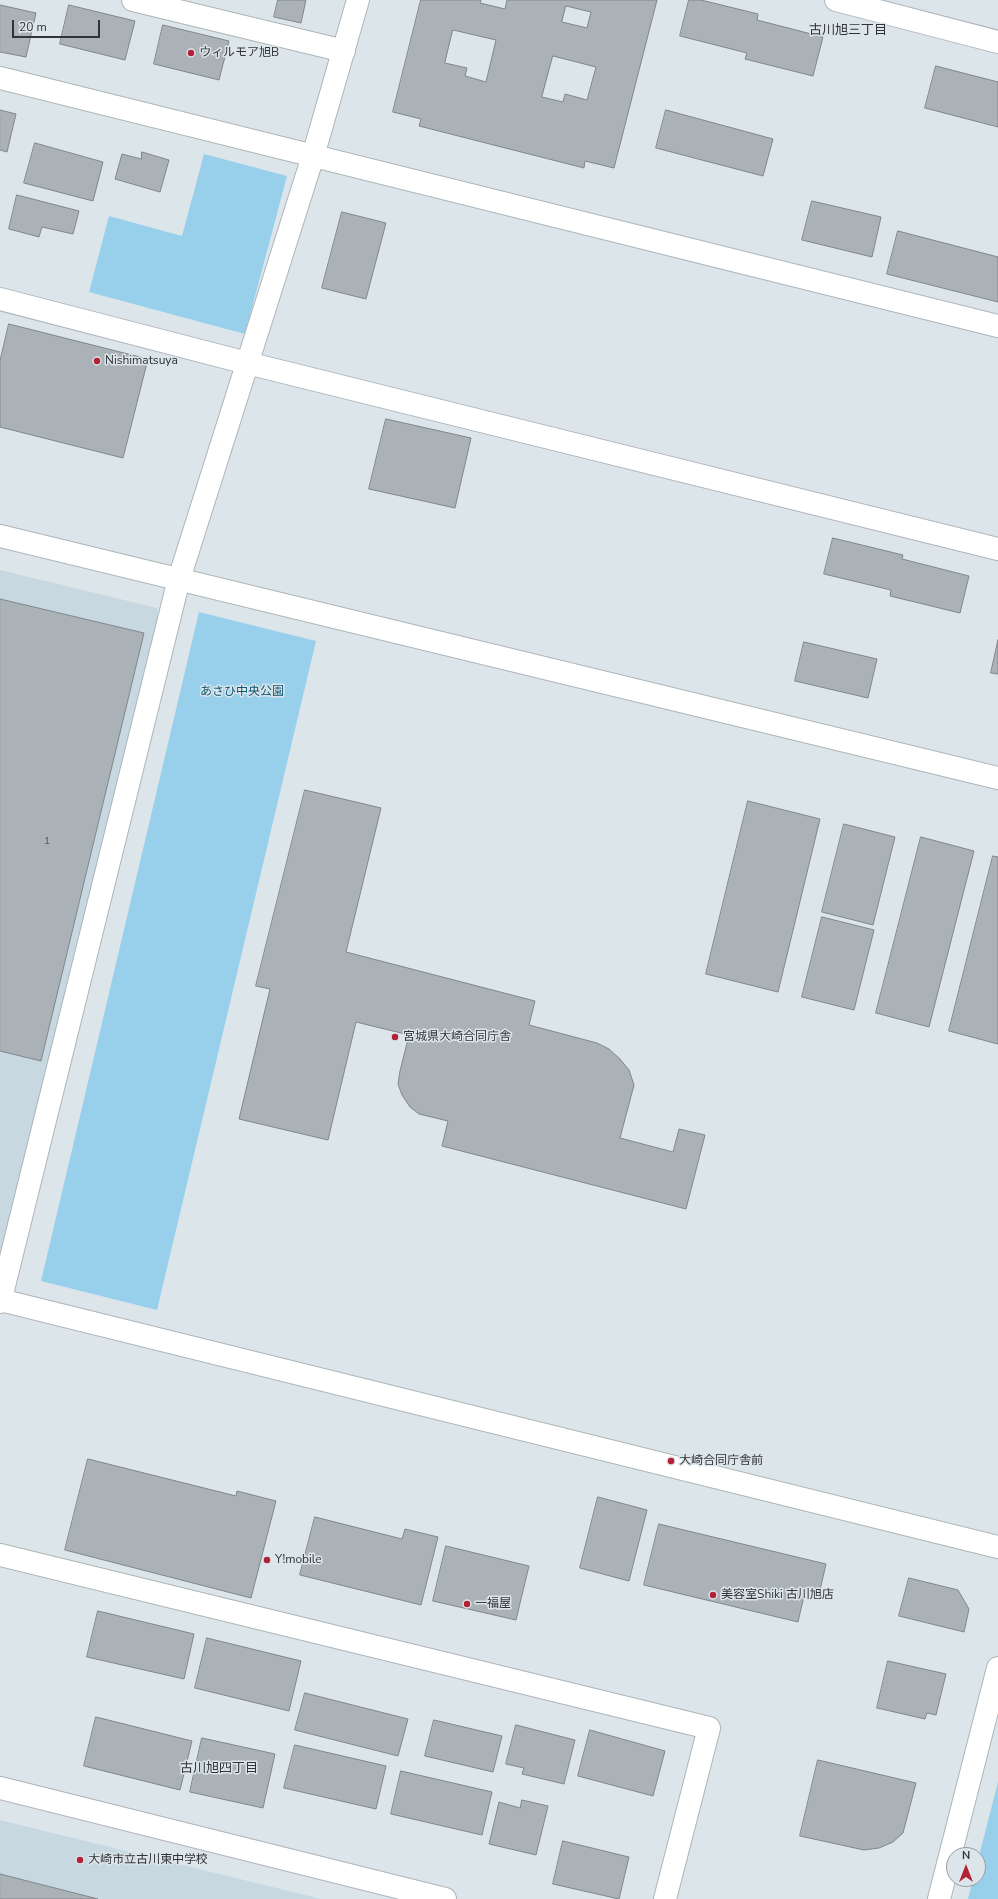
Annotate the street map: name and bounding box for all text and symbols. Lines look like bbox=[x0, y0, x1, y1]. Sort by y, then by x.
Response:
scale bar bbox=[14, 12, 102, 38]
text: 20 m bbox=[19, 19, 47, 35]
district label: 古川旭三丁目 bbox=[809, 23, 887, 39]
place label: ウィルモア旭B bbox=[199, 46, 279, 60]
marker: ウィルモア旭B bbox=[186, 48, 196, 58]
place label: Nishimatsuya bbox=[105, 354, 178, 368]
marker: Nishimatsuya bbox=[92, 356, 102, 366]
park label: あさひ中央公園 bbox=[200, 685, 284, 699]
house number: 1 bbox=[44, 836, 50, 848]
place label: 宮城県大崎合同庁舎 bbox=[403, 1030, 511, 1044]
marker: 宮城県大崎合同庁舎 bbox=[390, 1032, 400, 1042]
place label: 大崎合同庁舎前 bbox=[679, 1454, 763, 1468]
marker: 大崎合同庁舎前 bbox=[666, 1456, 676, 1466]
place label: Y!mobile bbox=[275, 1553, 322, 1567]
marker: Y!mobile bbox=[262, 1555, 272, 1565]
place label: 美容室Shiki 古川旭店 bbox=[721, 1588, 834, 1602]
marker: 美容室Shiki 古川旭店 bbox=[708, 1590, 718, 1600]
place label: 一福屋 bbox=[475, 1597, 511, 1611]
marker: 一福屋 bbox=[462, 1599, 472, 1609]
district label: 古川旭四丁目 bbox=[180, 1761, 258, 1777]
north arrow bbox=[946, 1847, 986, 1887]
text: N bbox=[962, 1848, 970, 1863]
place label: 大崎市立古川東中学校 bbox=[88, 1853, 208, 1867]
marker: 大崎市立古川東中学校 bbox=[75, 1855, 85, 1865]

